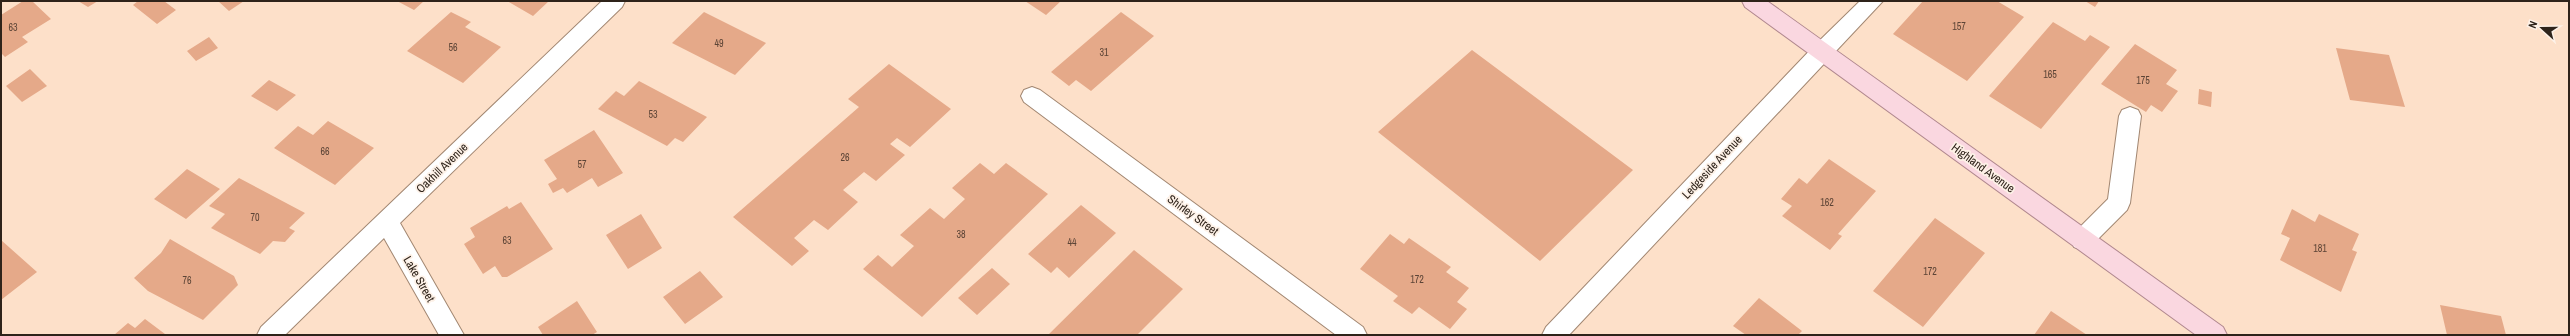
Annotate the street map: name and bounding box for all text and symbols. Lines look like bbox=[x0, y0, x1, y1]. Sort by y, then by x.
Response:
north arrow bbox=[2522, 8, 2562, 48]
text: N bbox=[2525, 19, 2540, 30]
house number: 157 bbox=[1952, 20, 1966, 33]
house number: 63 bbox=[8, 21, 18, 34]
house number: 49 bbox=[714, 37, 724, 50]
house number: 56 bbox=[448, 41, 458, 54]
house number: 31 bbox=[1099, 46, 1109, 59]
house number: 165 bbox=[2043, 68, 2057, 81]
house number: 175 bbox=[2136, 74, 2150, 87]
house number: 53 bbox=[648, 108, 658, 121]
street label: Ledgeside Avenue bbox=[1678, 132, 1746, 202]
street label: Oakhill Avenue bbox=[413, 139, 471, 197]
street label: Highland Avenue bbox=[1948, 140, 2018, 196]
house number: 66 bbox=[320, 145, 330, 158]
house number: 26 bbox=[840, 151, 850, 164]
house number: 57 bbox=[577, 158, 587, 171]
street label: Shirley Street bbox=[1164, 191, 1222, 239]
house number: 162 bbox=[1820, 196, 1834, 209]
house number: 70 bbox=[250, 211, 260, 224]
house number: 38 bbox=[956, 228, 966, 241]
house number: 63 bbox=[502, 234, 512, 247]
house number: 44 bbox=[1067, 236, 1077, 249]
house number: 181 bbox=[2313, 242, 2327, 255]
street label: Lake Street bbox=[399, 253, 439, 305]
house number: 172 bbox=[1923, 265, 1937, 278]
house number: 172 bbox=[1410, 273, 1424, 286]
house number: 76 bbox=[182, 274, 192, 287]

